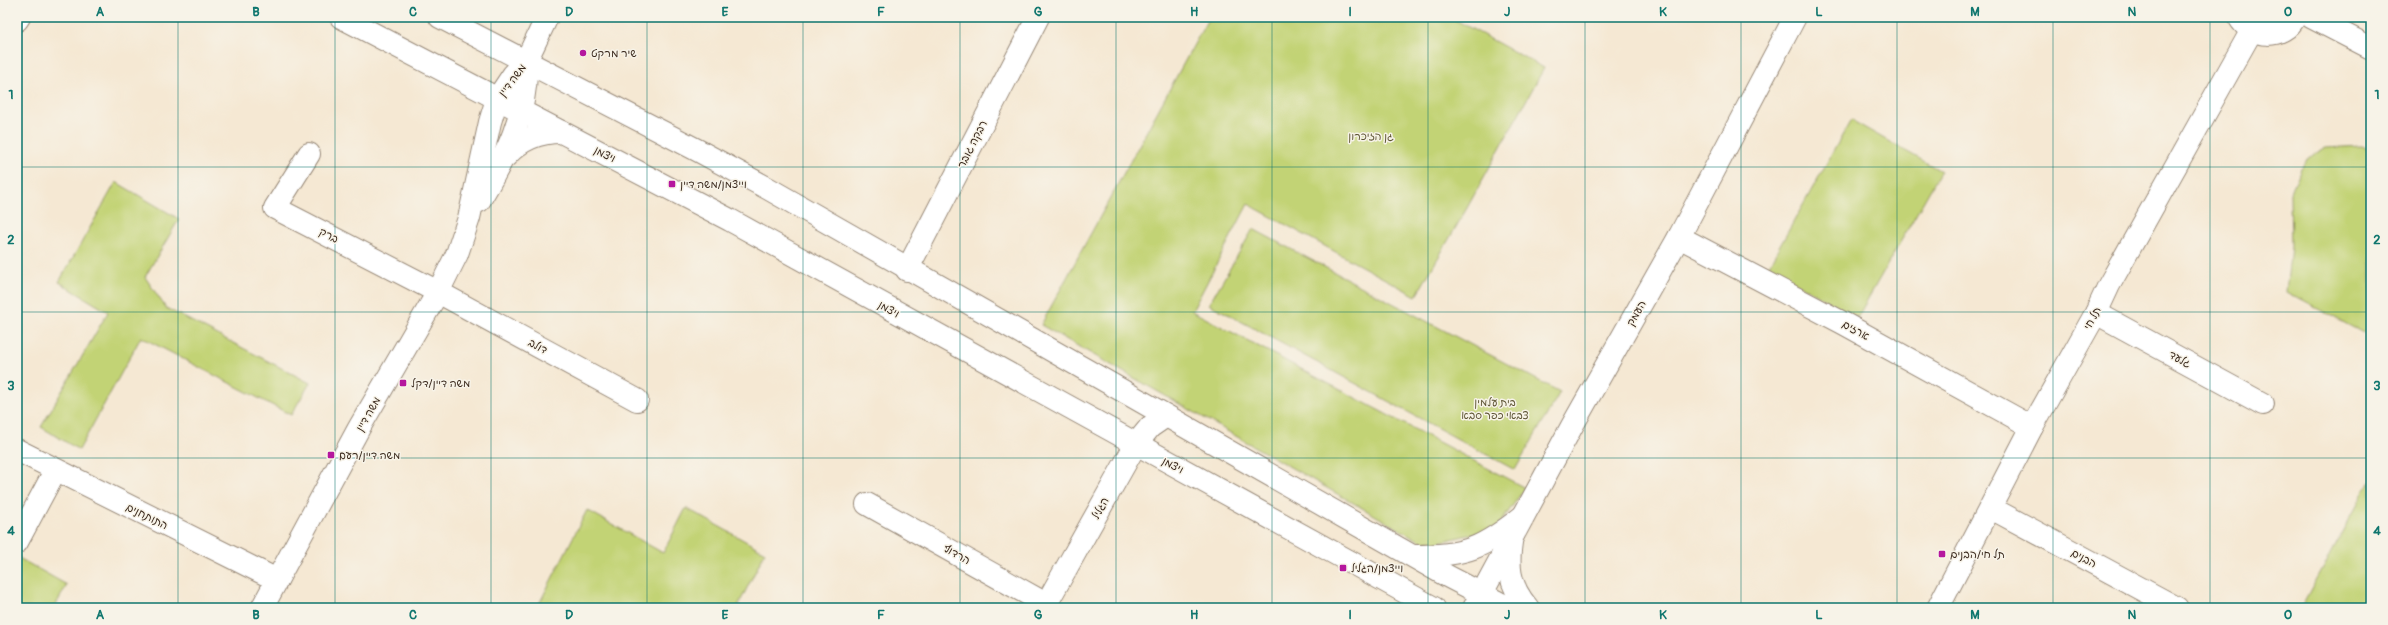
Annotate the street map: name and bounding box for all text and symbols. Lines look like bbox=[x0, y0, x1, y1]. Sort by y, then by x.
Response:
text: A bbox=[96, 4, 105, 20]
text: B bbox=[252, 4, 260, 20]
text: C bbox=[409, 4, 417, 20]
text: D bbox=[565, 4, 573, 20]
text: E bbox=[722, 4, 729, 20]
text: F bbox=[877, 4, 885, 20]
text: G bbox=[1034, 4, 1043, 20]
text: H bbox=[1190, 4, 1198, 20]
text: I bbox=[1348, 4, 1352, 20]
text: J bbox=[1504, 4, 1510, 20]
text: K bbox=[1659, 4, 1667, 20]
text: L bbox=[1815, 4, 1823, 20]
text: M bbox=[1970, 4, 1980, 20]
text: N bbox=[2128, 4, 2137, 20]
text: O bbox=[2284, 4, 2293, 20]
place label: שיר מרקט bbox=[591, 47, 637, 60]
marker: שיר מרקט bbox=[578, 48, 588, 58]
street label: משה דיין bbox=[496, 61, 529, 99]
text: 1 bbox=[8, 87, 14, 103]
text: 1 bbox=[2374, 87, 2380, 103]
street label: רבקה גובר bbox=[955, 118, 990, 170]
park label: גן הזיכרון bbox=[1348, 130, 1394, 143]
street label: ויצמן bbox=[592, 144, 618, 165]
place label: וייצמן/משה דיין bbox=[680, 178, 747, 191]
marker: וייצמן/משה דיין bbox=[667, 179, 677, 189]
street label: ברק bbox=[317, 225, 341, 246]
text: 2 bbox=[7, 232, 15, 248]
text: 2 bbox=[2373, 232, 2381, 248]
street label: ויצמן bbox=[876, 298, 902, 321]
street label: העמק bbox=[1624, 298, 1649, 328]
street label: תל חי bbox=[2081, 305, 2104, 332]
street label: ארזים bbox=[1840, 318, 1872, 343]
street label: דולב bbox=[526, 336, 550, 357]
street label: גלעד bbox=[2166, 348, 2193, 371]
place label: משה דיין/דקל bbox=[411, 377, 470, 390]
text: 3 bbox=[7, 378, 15, 394]
marker: משה דיין/דקל bbox=[398, 378, 408, 388]
text: 3 bbox=[2373, 378, 2381, 394]
street label: משה דיין bbox=[353, 395, 383, 434]
park label: בית עלמין צבאי כפר סבא bbox=[1461, 396, 1529, 422]
place label: משה דיין/רעם bbox=[339, 449, 400, 462]
marker: משה דיין/רעם bbox=[326, 450, 336, 460]
street label: ויצמן bbox=[1160, 454, 1186, 476]
street label: הגליל bbox=[1089, 495, 1112, 521]
street label: התותחנים bbox=[124, 501, 170, 532]
text: 4 bbox=[7, 523, 15, 539]
text: 4 bbox=[2373, 523, 2381, 539]
street label: הרדוף bbox=[941, 542, 973, 567]
street label: הבנים bbox=[2069, 546, 2099, 571]
place label: תל חי/הבנים bbox=[1950, 548, 2005, 561]
marker: תל חי/הבנים bbox=[1937, 549, 1947, 559]
place label: וייצמן/הגליל bbox=[1351, 562, 1403, 575]
marker: וייצמן/הגליל bbox=[1338, 563, 1348, 573]
text: A bbox=[96, 607, 105, 623]
text: B bbox=[252, 607, 260, 623]
text: C bbox=[409, 607, 417, 623]
text: D bbox=[565, 607, 573, 623]
text: E bbox=[722, 607, 729, 623]
text: F bbox=[877, 607, 885, 623]
text: G bbox=[1034, 607, 1043, 623]
text: H bbox=[1190, 607, 1198, 623]
text: I bbox=[1348, 607, 1352, 623]
text: J bbox=[1504, 607, 1510, 623]
text: K bbox=[1659, 607, 1667, 623]
text: L bbox=[1815, 607, 1823, 623]
text: M bbox=[1970, 607, 1980, 623]
text: N bbox=[2128, 607, 2137, 623]
text: O bbox=[2284, 607, 2293, 623]

